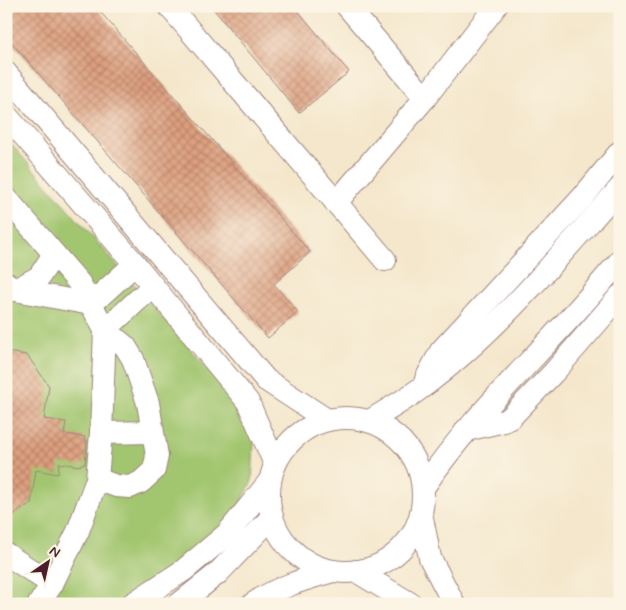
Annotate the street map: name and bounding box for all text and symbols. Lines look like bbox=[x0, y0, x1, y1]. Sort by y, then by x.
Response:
north arrow bbox=[22, 538, 72, 588]
text: N bbox=[46, 542, 64, 562]

